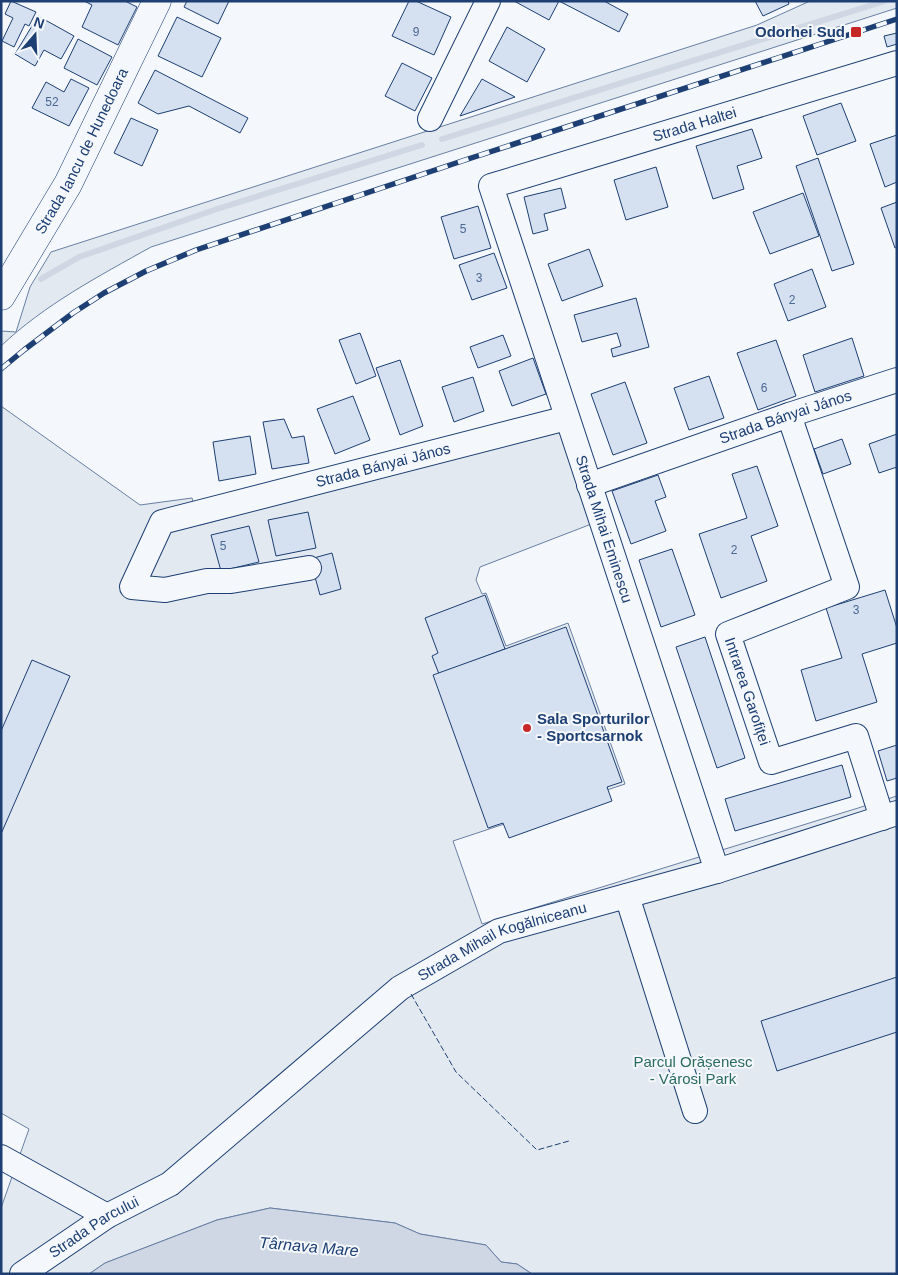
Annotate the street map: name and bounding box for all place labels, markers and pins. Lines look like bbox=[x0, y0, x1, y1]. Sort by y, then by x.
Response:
place label: Odorhei Sud bbox=[755, 23, 845, 40]
marker: Odorhei Sud bbox=[849, 25, 863, 39]
place label: Sala Sporturilor - Sportcsarnok bbox=[537, 710, 650, 744]
marker: Sala Sporturilor - Sportcsarnok bbox=[521, 722, 533, 734]

